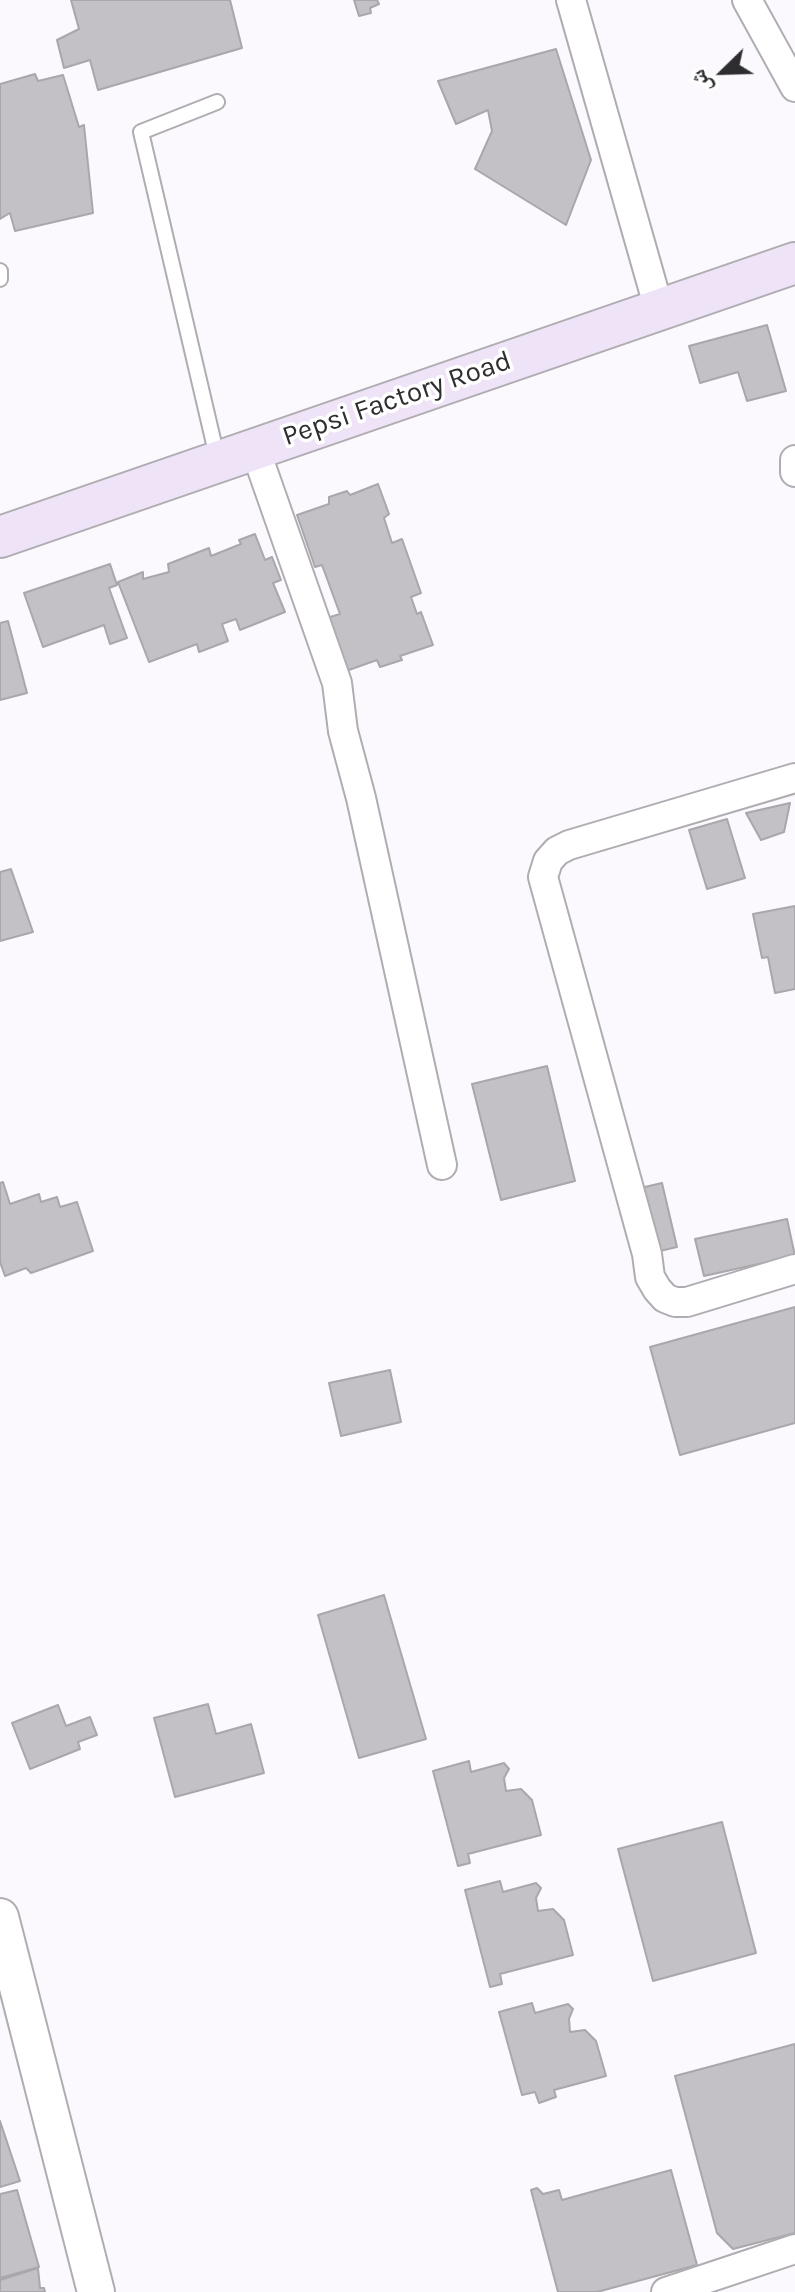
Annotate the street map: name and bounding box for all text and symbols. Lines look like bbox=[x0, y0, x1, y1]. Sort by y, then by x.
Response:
north arrow bbox=[683, 32, 763, 112]
text: ش bbox=[684, 66, 717, 97]
street label: Pepsi Factory Road bbox=[278, 344, 516, 454]

